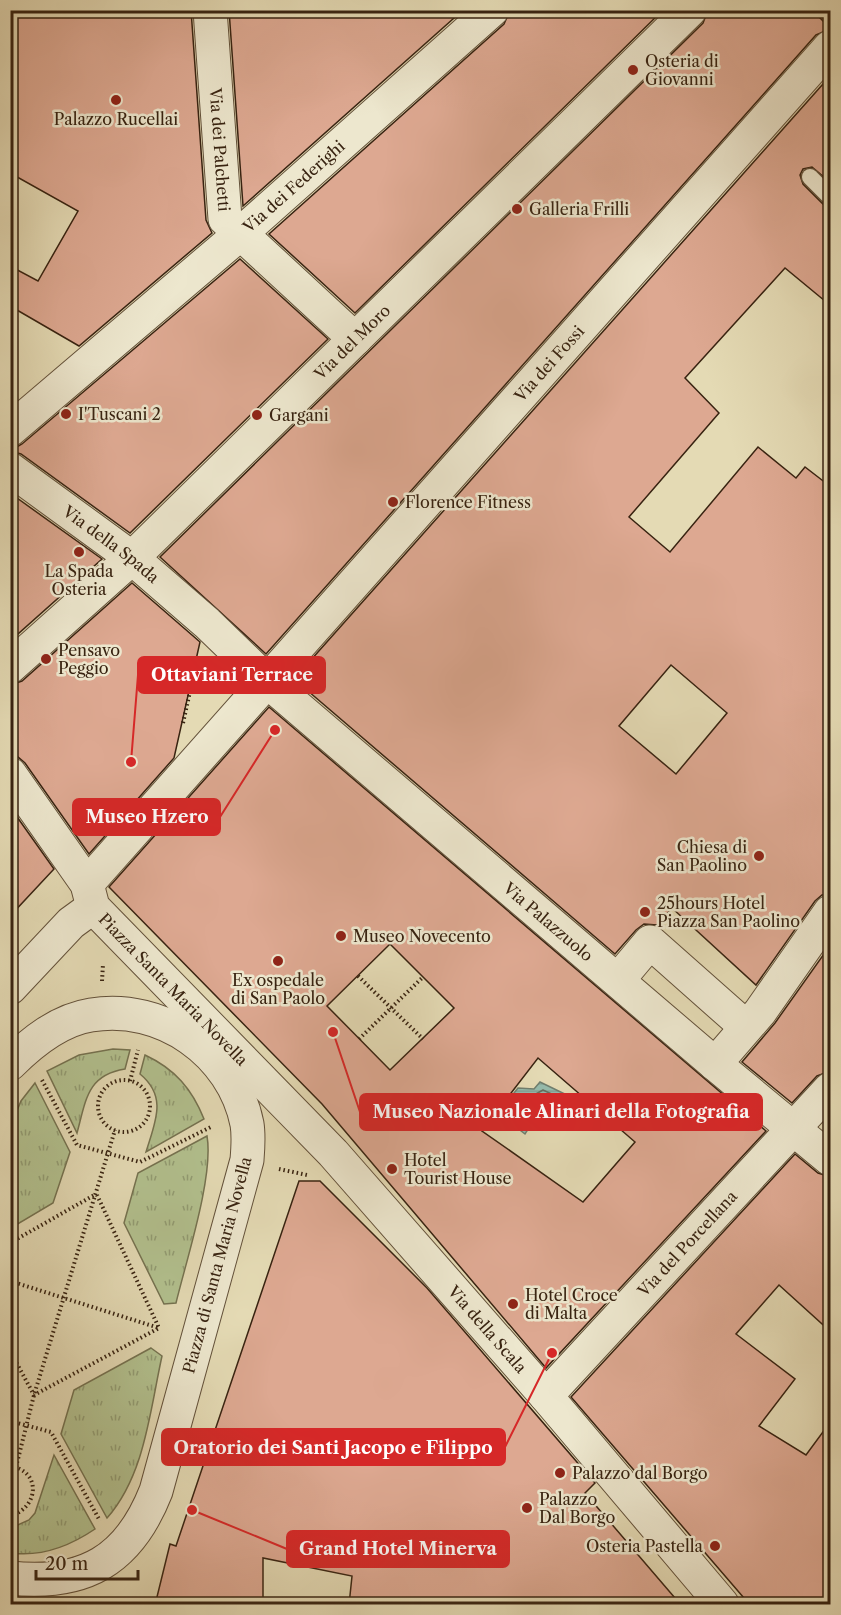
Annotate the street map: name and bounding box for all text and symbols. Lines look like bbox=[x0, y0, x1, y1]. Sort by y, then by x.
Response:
place label: Osteria di Giovanni bbox=[645, 51, 719, 89]
marker: Osteria di Giovanni bbox=[626, 63, 640, 77]
street label: Via dei Palchetti bbox=[206, 86, 234, 212]
marker: Palazzo Rucellai bbox=[109, 93, 123, 107]
place label: Palazzo Rucellai bbox=[54, 109, 178, 129]
street label: Via dei Federighi bbox=[238, 136, 349, 237]
place label: Galleria Frilli bbox=[529, 199, 629, 219]
marker: Galleria Frilli bbox=[510, 202, 524, 216]
street label: Via del Moro bbox=[309, 300, 394, 384]
street label: Via dei Fossi bbox=[509, 321, 588, 406]
place label: I'Tuscani 2 bbox=[78, 404, 161, 424]
place label: Gargani bbox=[269, 405, 329, 425]
marker: I'Tuscani 2 bbox=[59, 407, 73, 421]
marker: Gargani bbox=[250, 408, 264, 422]
place label: Florence Fitness bbox=[405, 492, 531, 512]
marker: Florence Fitness bbox=[386, 495, 400, 509]
street label: Via della Spada bbox=[58, 500, 164, 587]
marker: La Spada Osteria bbox=[72, 545, 86, 559]
place label: La Spada Osteria bbox=[45, 561, 114, 599]
place label: Pensavo Peggio bbox=[58, 640, 120, 678]
marker: Pensavo Peggio bbox=[39, 652, 53, 666]
callout: Ottaviani Terrace bbox=[138, 657, 325, 693]
text: Ottaviani Terrace bbox=[151, 664, 313, 686]
callout: Museo Hzero bbox=[73, 799, 220, 835]
text: Museo Hzero bbox=[85, 806, 209, 828]
place label: Chiesa di San Paolino bbox=[657, 837, 747, 875]
marker: Chiesa di San Paolino bbox=[752, 849, 766, 863]
street label: Via Palazzuolo bbox=[499, 877, 598, 966]
place label: 25hours Hotel Piazza San Paolino bbox=[657, 893, 800, 931]
marker: 25hours Hotel Piazza San Paolino bbox=[638, 905, 652, 919]
street label: Piazza Santa Maria Novella bbox=[95, 909, 252, 1070]
place label: Museo Novecento bbox=[353, 926, 491, 946]
marker: Museo Novecento bbox=[334, 929, 348, 943]
marker: Ex ospedale di San Paolo bbox=[271, 954, 285, 968]
place label: Ex ospedale di San Paolo bbox=[231, 970, 325, 1008]
callout: Museo Nazionale Alinari della Fotografia bbox=[360, 1094, 762, 1130]
text: Museo Nazionale Alinari della Fotografia bbox=[372, 1101, 750, 1123]
place label: Hotel Tourist House bbox=[404, 1150, 511, 1188]
street label: Piazza di Santa Maria Novella bbox=[178, 1154, 256, 1376]
marker: Hotel Tourist House bbox=[385, 1162, 399, 1176]
street label: Via del Porcellana bbox=[633, 1186, 741, 1301]
street label: Via della Scala bbox=[443, 1281, 531, 1377]
place label: Hotel Croce di Malta bbox=[525, 1285, 618, 1323]
marker: Hotel Croce di Malta bbox=[506, 1297, 520, 1311]
callout: Oratorio dei Santi Jacopo e Filippo bbox=[162, 1429, 505, 1465]
text: Oratorio dei Santi Jacopo e Filippo bbox=[173, 1437, 493, 1459]
place label: Palazzo dal Borgo bbox=[572, 1463, 708, 1483]
marker: Palazzo dal Borgo bbox=[553, 1466, 567, 1480]
place label: Palazzo Dal Borgo bbox=[539, 1489, 615, 1527]
marker: Palazzo Dal Borgo bbox=[520, 1501, 534, 1515]
callout: Grand Hotel Minerva bbox=[287, 1531, 509, 1567]
place label: Osteria Pastella bbox=[586, 1536, 704, 1556]
text: Grand Hotel Minerva bbox=[299, 1538, 498, 1560]
marker: Osteria Pastella bbox=[708, 1539, 722, 1553]
scale bar bbox=[36, 1543, 138, 1581]
text: 20 m bbox=[45, 1553, 89, 1575]

